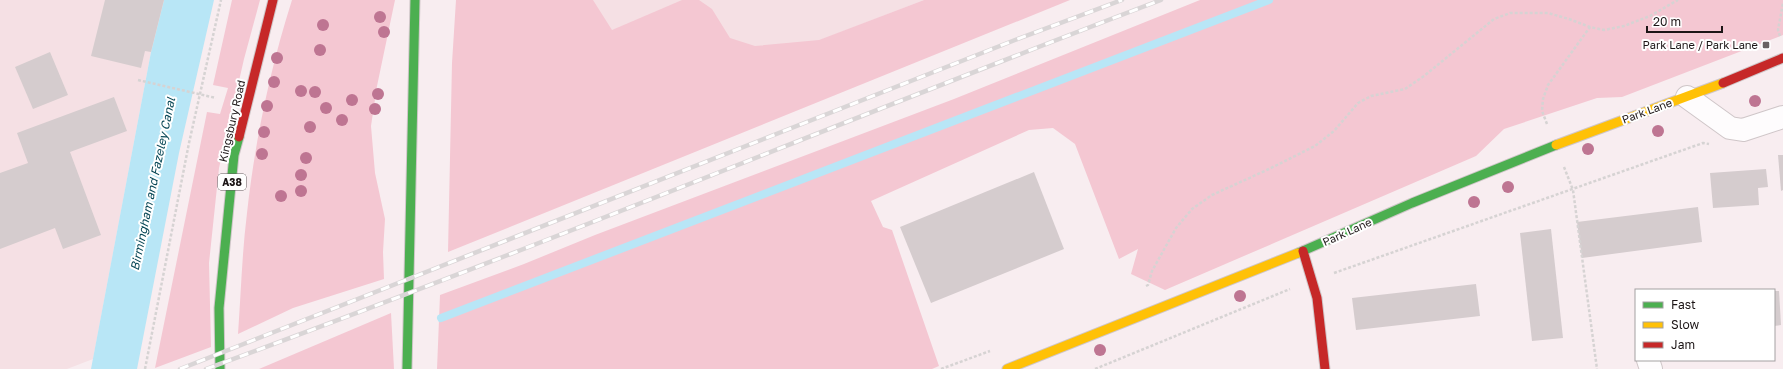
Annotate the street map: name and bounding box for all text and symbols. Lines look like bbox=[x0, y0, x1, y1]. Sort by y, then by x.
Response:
scale bar bbox=[1647, 8, 1722, 34]
text: 20 m bbox=[1653, 14, 1681, 29]
place label: Park Lane / Park Lane bbox=[1643, 38, 1758, 51]
marker: Park Lane / Park Lane bbox=[1761, 40, 1771, 50]
street label: Kingsbury Road bbox=[216, 79, 247, 163]
water label: Birmingham and Fazeley Canal bbox=[127, 95, 178, 272]
street label: Park Lane bbox=[1620, 95, 1674, 126]
road number: A38 bbox=[218, 174, 246, 190]
street label: Park Lane bbox=[1320, 215, 1373, 248]
legend bbox=[1635, 289, 1775, 361]
text: Fast bbox=[1671, 297, 1696, 312]
text: Slow bbox=[1671, 317, 1699, 332]
text: Jam bbox=[1671, 337, 1695, 352]

